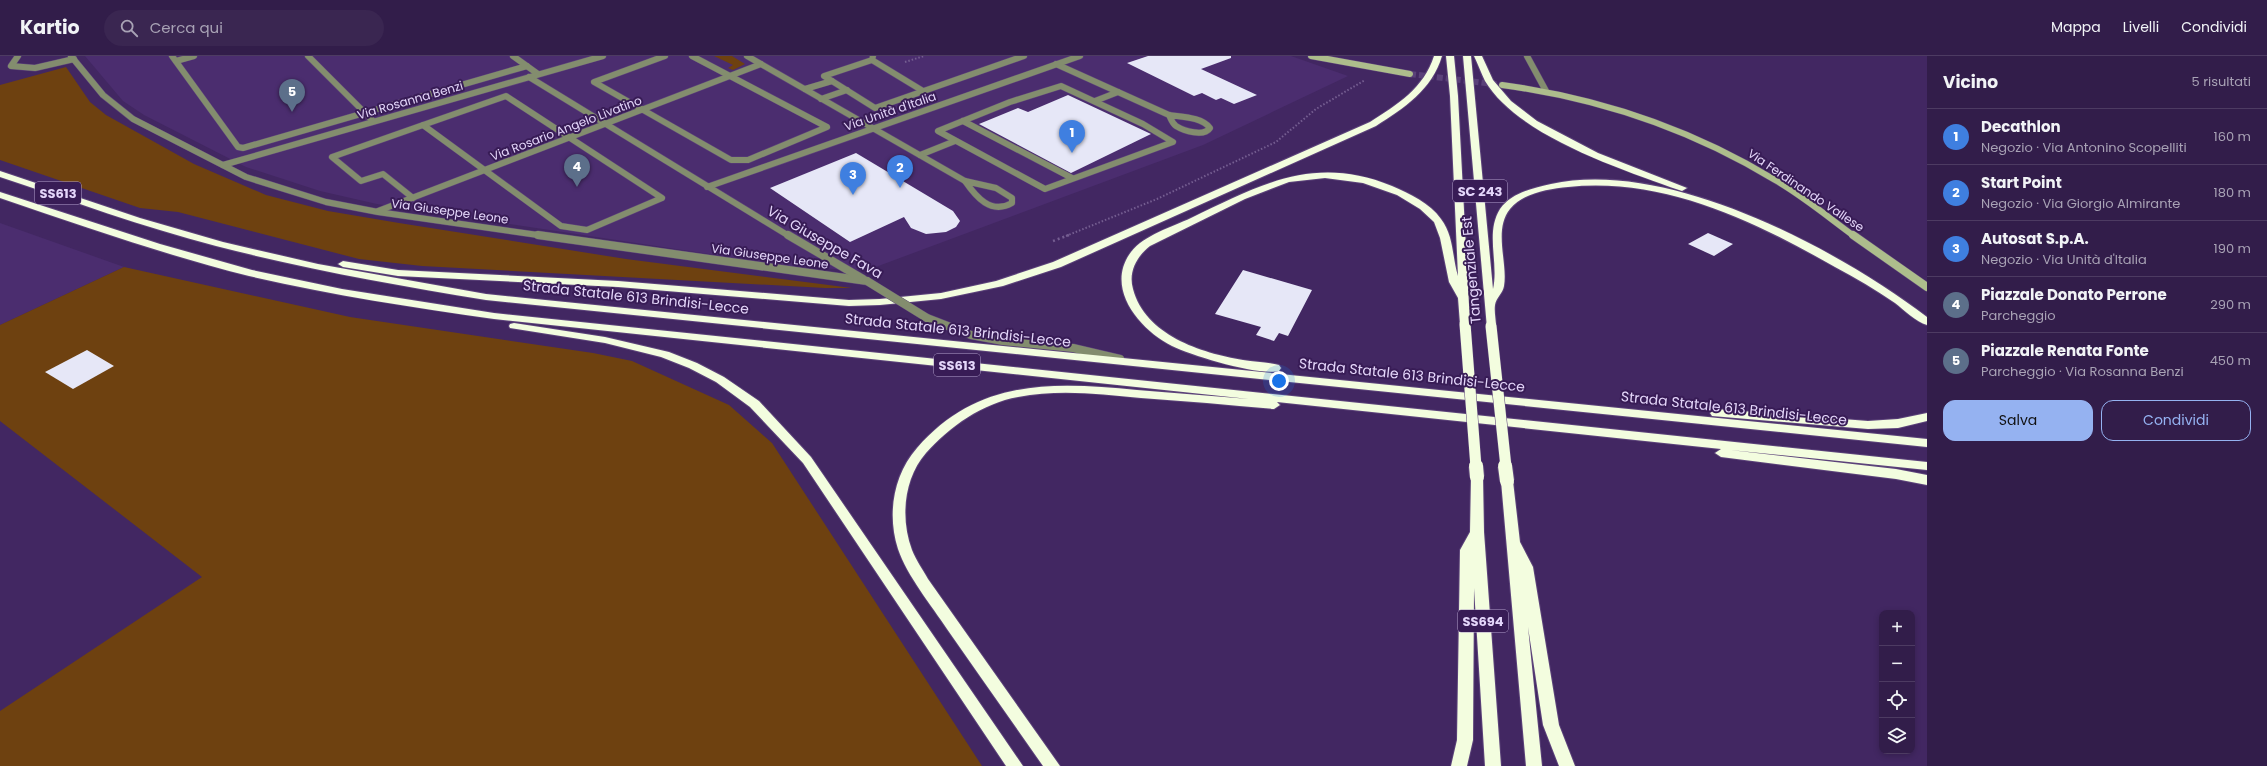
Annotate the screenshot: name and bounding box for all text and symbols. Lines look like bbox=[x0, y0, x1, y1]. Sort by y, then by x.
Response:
search box bbox=[104, 10, 384, 46]
text: Kartio bbox=[20, 14, 80, 41]
icon: search bbox=[118, 17, 140, 39]
text: Cerca qui bbox=[150, 17, 223, 38]
text: Mappa bbox=[2051, 17, 2101, 37]
text: Livelli bbox=[2123, 17, 2159, 37]
text: Condividi bbox=[2181, 17, 2247, 37]
text: Vicino bbox=[1943, 70, 1998, 94]
text: 5 risultati bbox=[2192, 72, 2251, 91]
street label: Via Rosanna Benzi bbox=[355, 77, 465, 123]
pin: 5 bbox=[279, 79, 305, 112]
street label: Via Unità d'Italia bbox=[842, 87, 938, 135]
street label: Via Rosario Angelo Livatino bbox=[488, 91, 644, 165]
text: Decathlon bbox=[1981, 116, 2061, 137]
pin: 1 bbox=[1059, 120, 1085, 153]
text: 1 bbox=[1954, 127, 1958, 146]
text: 160 m bbox=[2214, 127, 2251, 146]
text: Negozio · Via Antonino Scopelliti bbox=[1981, 138, 2187, 157]
street label: Via Ferdinando Vallese bbox=[1744, 145, 1868, 235]
pin: 4 bbox=[564, 154, 590, 187]
pin: 2 bbox=[887, 155, 913, 188]
pin: 3 bbox=[840, 162, 866, 195]
text: Start Point bbox=[1981, 172, 2062, 193]
road number: SC 243 bbox=[1453, 180, 1507, 202]
road number: SS613 bbox=[35, 182, 81, 204]
text: 2 bbox=[1952, 183, 1960, 202]
text: 180 m bbox=[2214, 183, 2251, 202]
street label: Via Giuseppe Leone bbox=[390, 194, 510, 228]
text: Negozio · Via Giorgio Almirante bbox=[1981, 194, 2180, 213]
street label: Via Giuseppe Fava bbox=[763, 201, 887, 283]
street label: Tangenziale Est bbox=[1456, 215, 1486, 325]
text: Autosat S.p.A. bbox=[1981, 228, 2089, 249]
street label: Via Giuseppe Leone bbox=[710, 239, 830, 273]
text: 3 bbox=[1952, 239, 1960, 258]
text: 190 m bbox=[2214, 239, 2251, 258]
text: Negozio · Via Unità d'Italia bbox=[1981, 250, 2147, 269]
street label: Strada Statale 613 Brindisi-Lecce bbox=[522, 275, 750, 319]
text: Piazzale Donato Perrone bbox=[1981, 284, 2167, 305]
text: 4 bbox=[1952, 295, 1960, 314]
text: 290 m bbox=[2210, 295, 2251, 314]
text: Parcheggio bbox=[1981, 306, 2056, 325]
street label: Strada Statale 613 Brindisi-Lecce bbox=[844, 308, 1072, 352]
text: Piazzale Renata Fonte bbox=[1981, 340, 2149, 361]
text: 5 bbox=[1952, 351, 1960, 370]
text: 450 m bbox=[2210, 351, 2251, 370]
street label: Strada Statale 613 Brindisi-Lecce bbox=[1298, 353, 1526, 397]
road number: SS613 bbox=[934, 354, 980, 376]
text: Parcheggio · Via Rosanna Benzi bbox=[1981, 362, 2184, 381]
your location bbox=[1269, 371, 1289, 391]
street label: Strada Statale 613 Brindisi-Lecce bbox=[1620, 386, 1848, 430]
button: Salva bbox=[1943, 400, 2093, 441]
button: Condividi bbox=[2101, 400, 2251, 441]
road number: SS694 bbox=[1458, 610, 1508, 632]
map controls bbox=[1879, 610, 1915, 754]
button: + bbox=[1879, 610, 1915, 646]
button: − bbox=[1879, 646, 1915, 682]
button: locate bbox=[1879, 682, 1915, 718]
button: layers bbox=[1879, 718, 1915, 754]

